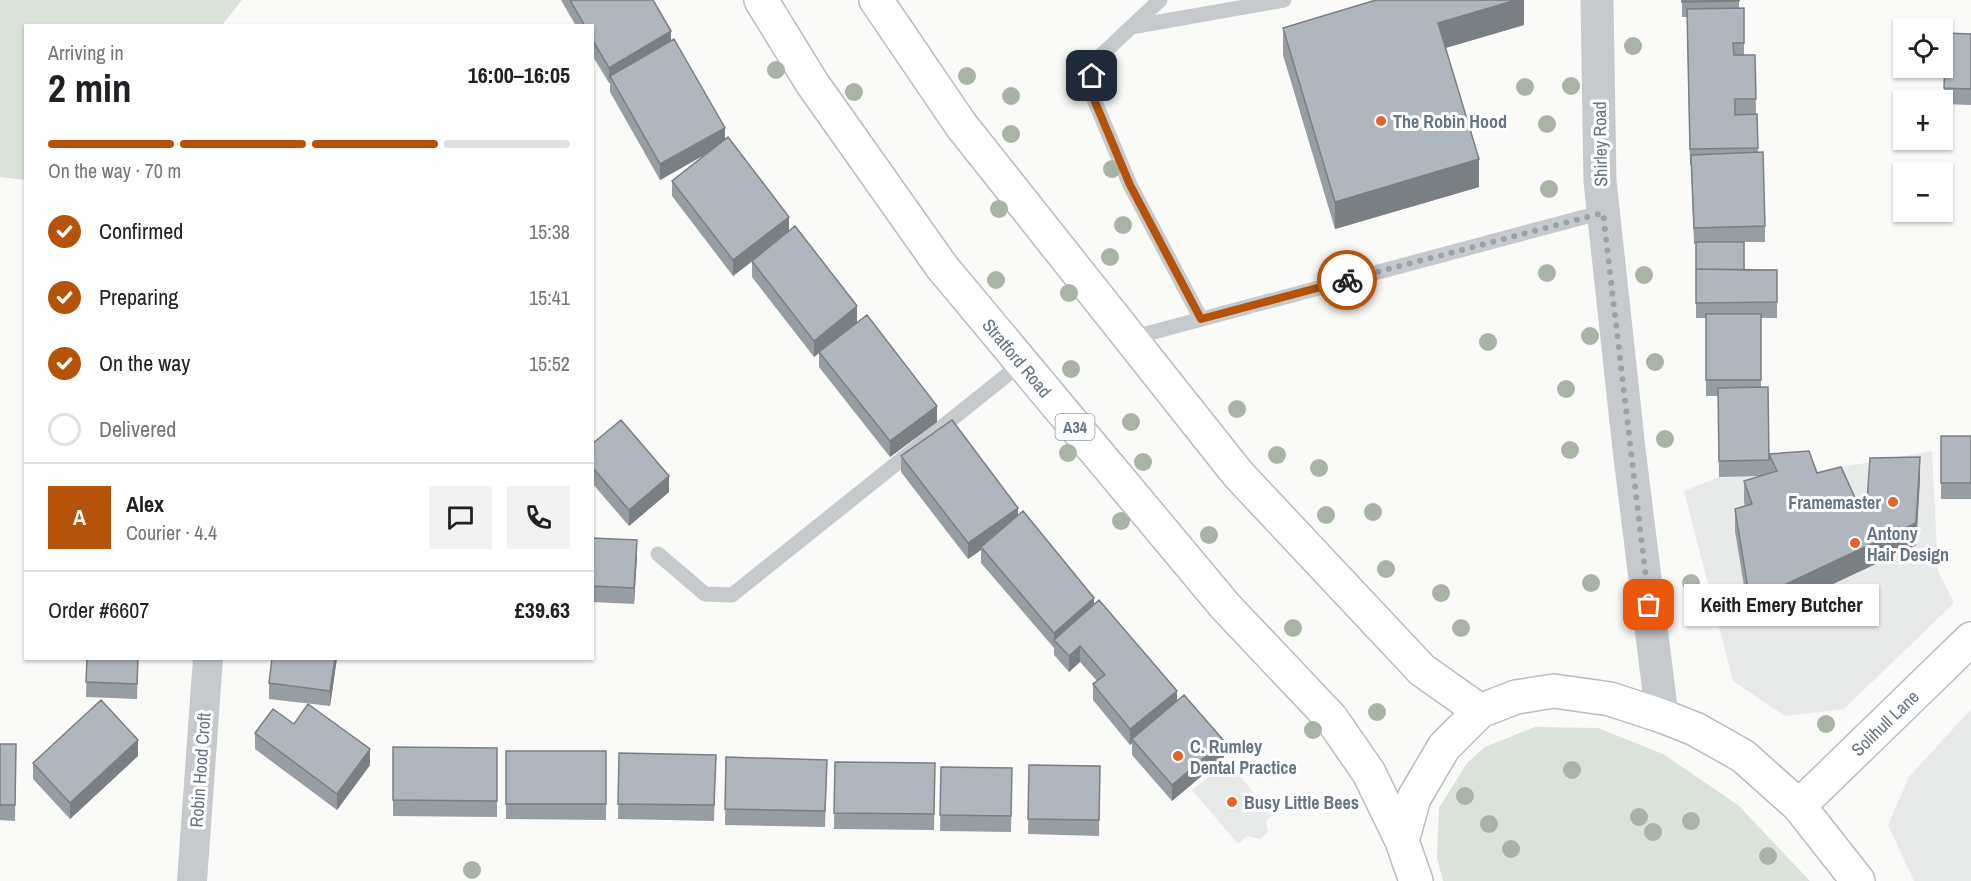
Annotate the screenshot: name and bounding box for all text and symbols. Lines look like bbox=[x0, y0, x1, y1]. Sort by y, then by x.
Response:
map controls bbox=[1893, 18, 1953, 222]
button: locate bbox=[1893, 18, 1953, 78]
text: Arriving in bbox=[48, 39, 124, 66]
pin bbox=[1066, 50, 1117, 101]
icon: home bbox=[1075, 59, 1108, 92]
text: 16:00–16:05 bbox=[468, 60, 570, 90]
text: 2 min bbox=[48, 62, 132, 114]
button: + bbox=[1893, 90, 1953, 150]
street label: Shirley Road bbox=[1587, 101, 1613, 187]
place label: The Robin Hood bbox=[1393, 109, 1507, 134]
marker: The Robin Hood bbox=[1374, 114, 1388, 128]
text: On the way · 70 m bbox=[48, 157, 181, 184]
button: − bbox=[1893, 162, 1953, 222]
icon: check bbox=[48, 215, 81, 248]
text: Confirmed bbox=[99, 216, 183, 246]
text: 15:38 bbox=[529, 218, 570, 245]
courier bbox=[1317, 250, 1377, 310]
icon: bike bbox=[1331, 264, 1364, 297]
icon: check bbox=[48, 281, 81, 314]
text: Preparing bbox=[99, 282, 178, 312]
text: 15:41 bbox=[529, 284, 570, 311]
street label: Stratford Road bbox=[977, 313, 1057, 403]
icon: check bbox=[48, 347, 81, 380]
text: On the way bbox=[99, 348, 190, 378]
text: 15:52 bbox=[529, 350, 570, 377]
text: Delivered bbox=[99, 414, 176, 444]
road number: A34 bbox=[1056, 414, 1094, 440]
button: chat bbox=[429, 486, 492, 549]
button: phone bbox=[507, 486, 570, 549]
text: Alex bbox=[126, 489, 164, 519]
place label: Framemaster bbox=[1788, 490, 1881, 515]
marker: Framemaster bbox=[1886, 495, 1900, 509]
text: A bbox=[73, 502, 86, 532]
text: Courier · 4.4 bbox=[126, 519, 217, 546]
place label: Antony Hair Design bbox=[1867, 521, 1949, 567]
marker: Antony Hair Design bbox=[1848, 536, 1862, 550]
pin bbox=[1623, 579, 1674, 630]
callout: Keith Emery Butcher bbox=[1685, 584, 1880, 626]
icon: bag bbox=[1632, 588, 1665, 621]
text: Keith Emery Butcher bbox=[1700, 591, 1863, 618]
text: Order #6607 bbox=[48, 595, 149, 625]
text: £39.63 bbox=[515, 595, 570, 625]
street label: Solihull Lane bbox=[1846, 684, 1924, 762]
street label: Robin Hood Croft bbox=[184, 712, 216, 828]
place label: C. Rumley Dental Practice bbox=[1190, 734, 1297, 780]
marker: C. Rumley Dental Practice bbox=[1171, 749, 1185, 763]
place label: Busy Little Bees bbox=[1244, 790, 1359, 815]
marker: Busy Little Bees bbox=[1225, 795, 1239, 809]

